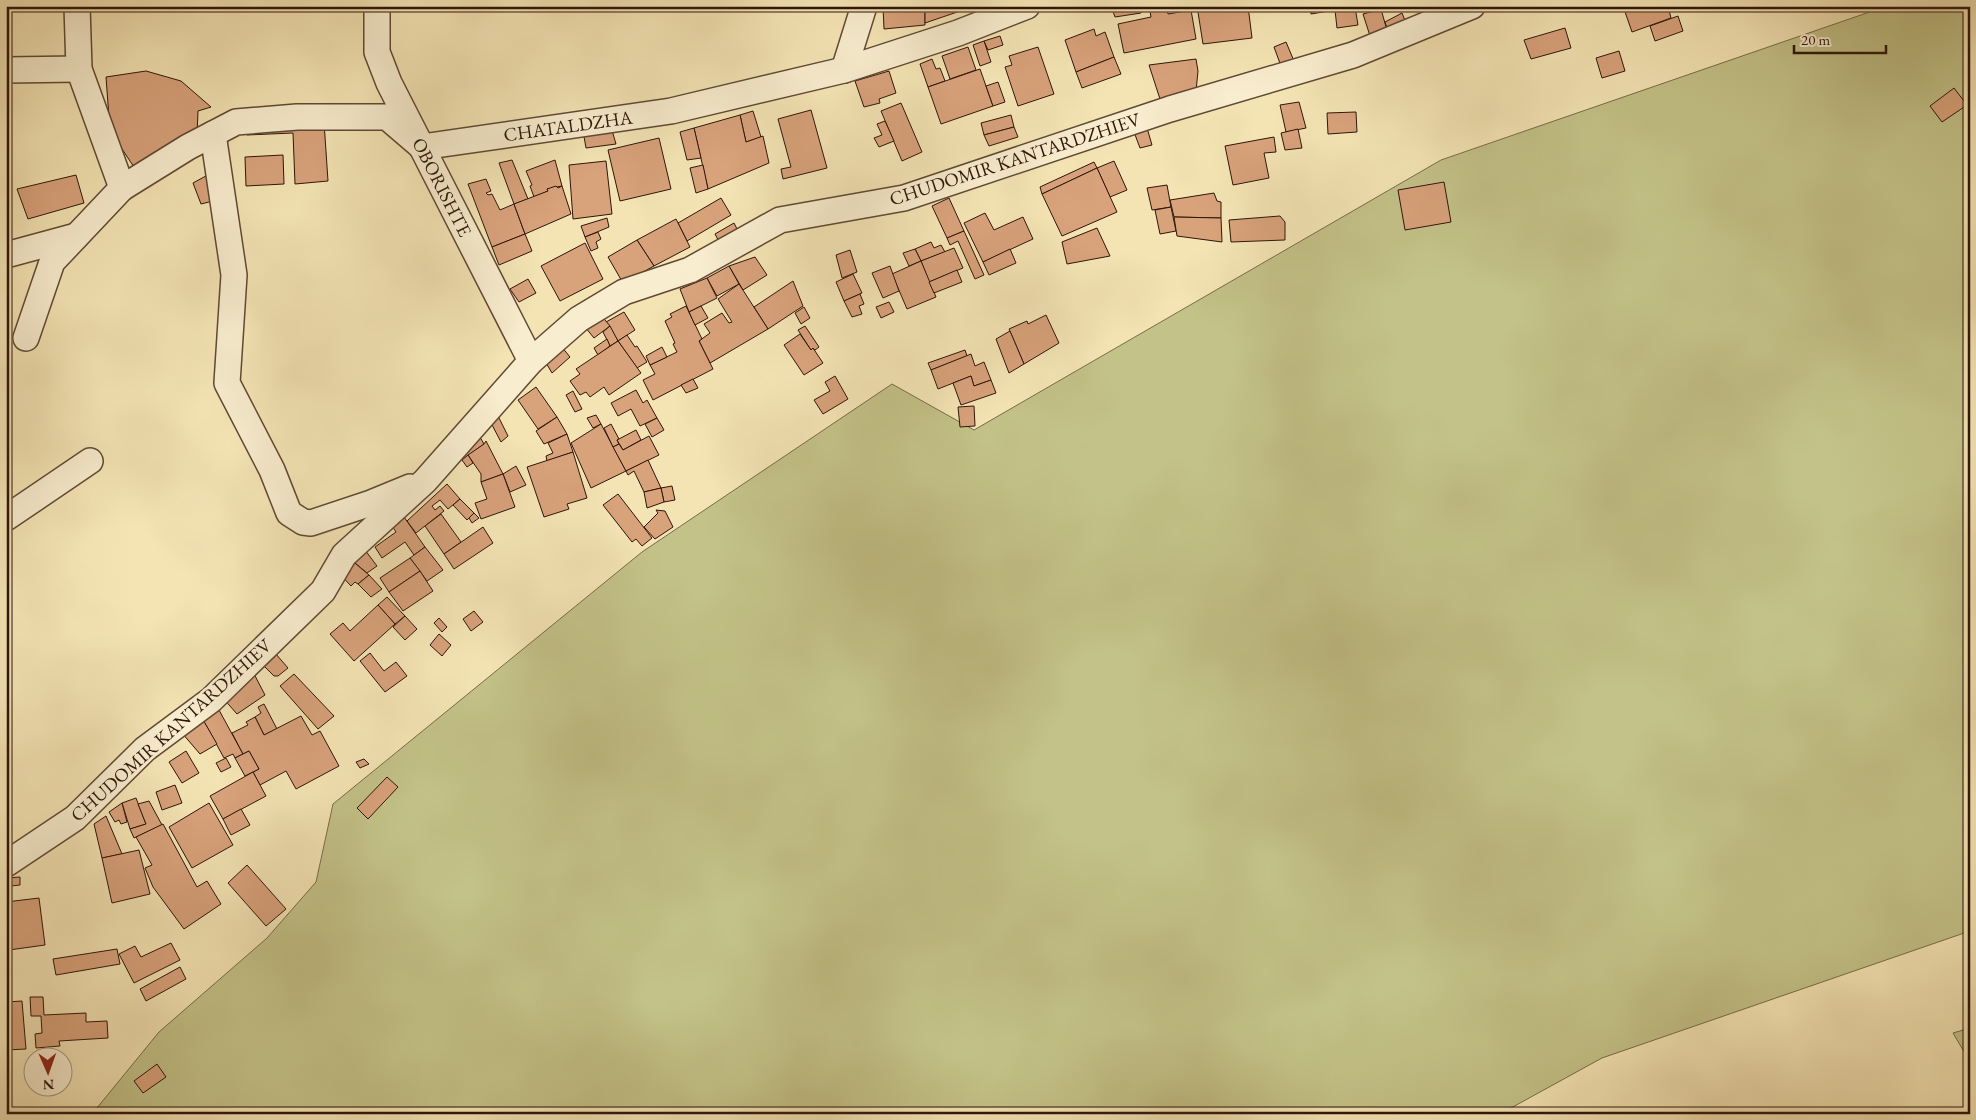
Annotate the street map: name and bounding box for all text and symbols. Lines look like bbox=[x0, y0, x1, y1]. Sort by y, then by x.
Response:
scale bar bbox=[1794, 22, 1886, 54]
text: 20 m bbox=[1801, 30, 1830, 49]
street label: CHATALDZHA bbox=[502, 104, 635, 147]
street label: CHUDOMIR KANTARDZHIEV bbox=[886, 106, 1144, 211]
street label: OBORISHTE bbox=[406, 133, 478, 241]
street label: CHUDOMIR KANTARDZHIEV bbox=[65, 633, 277, 827]
north arrow bbox=[22, 1048, 72, 1098]
text: N bbox=[42, 1076, 54, 1094]

